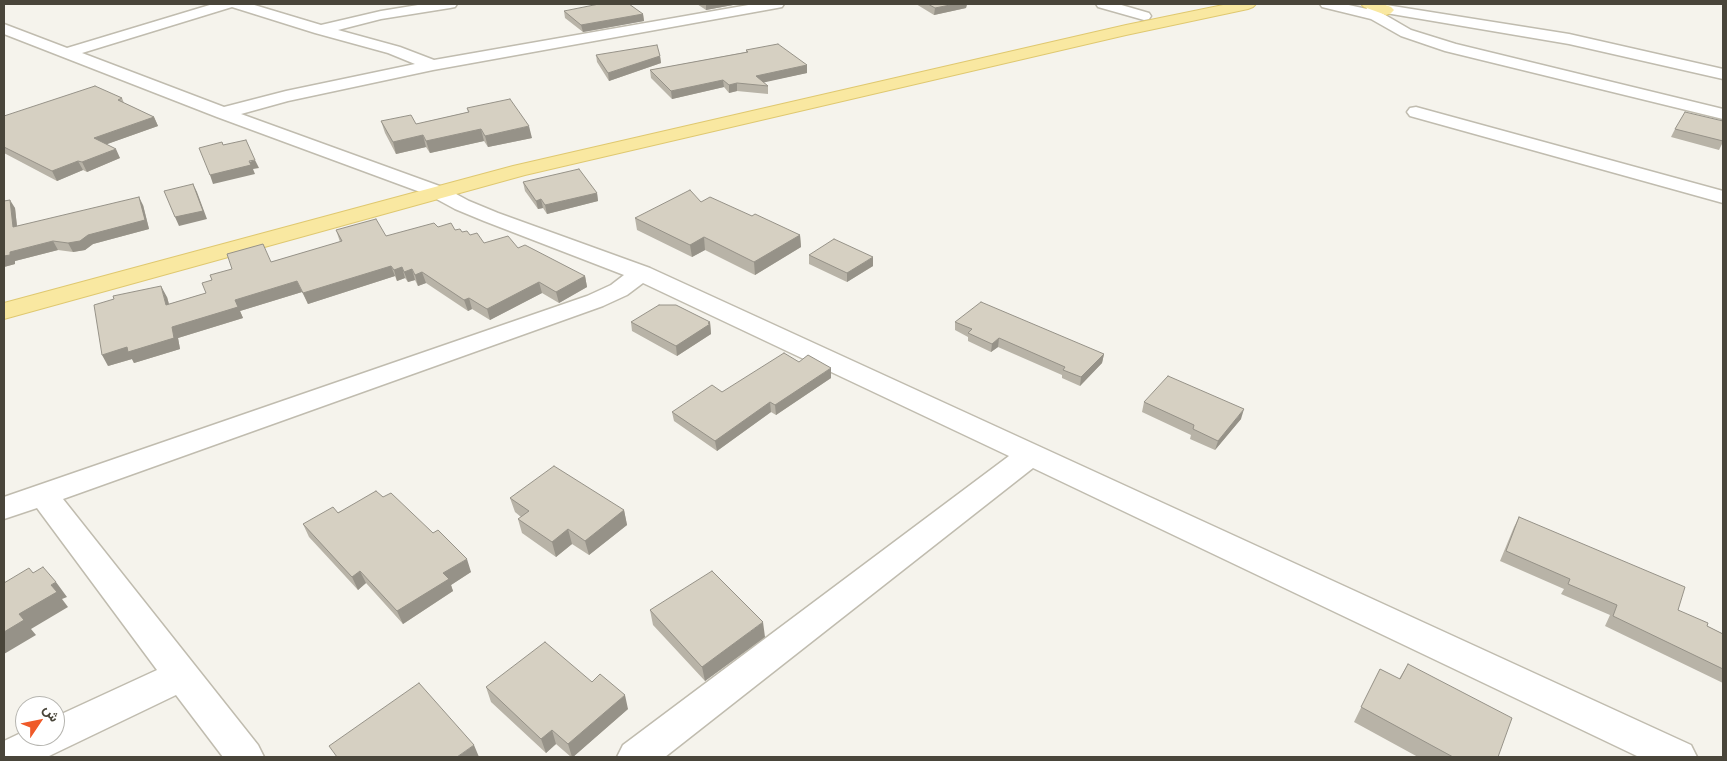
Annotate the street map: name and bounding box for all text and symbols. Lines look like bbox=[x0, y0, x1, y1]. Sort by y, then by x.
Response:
north arrow bbox=[15, 696, 65, 746]
text: ش bbox=[40, 702, 63, 725]

